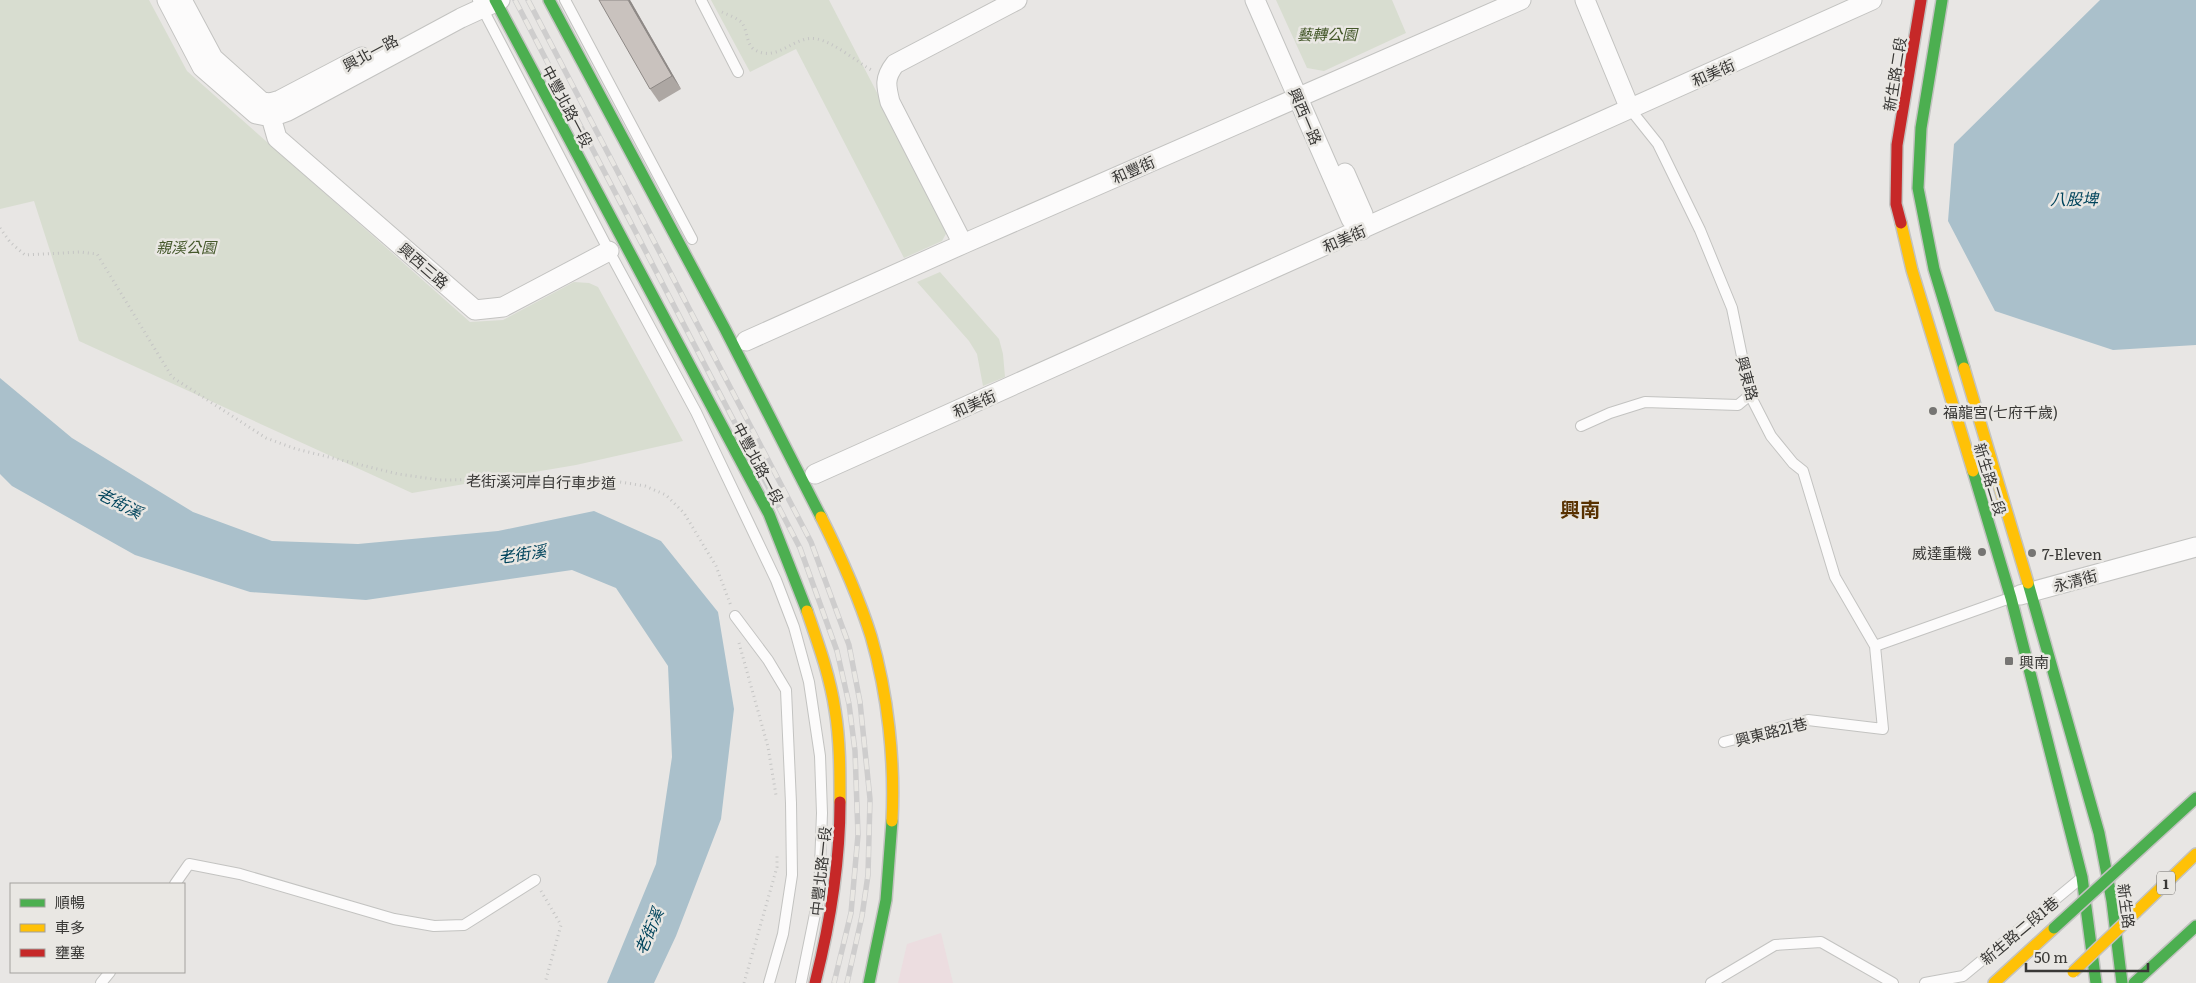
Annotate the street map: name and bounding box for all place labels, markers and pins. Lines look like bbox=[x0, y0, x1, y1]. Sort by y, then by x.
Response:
place label: 福龍宮(七府千歲) bbox=[1943, 400, 2058, 423]
marker: 福龍宮(七府千歲) bbox=[1927, 405, 1939, 417]
place label: 威達重機 bbox=[1912, 541, 1972, 564]
place label: 7-Eleven bbox=[2042, 542, 2102, 565]
marker: 威達重機 bbox=[1976, 546, 1988, 558]
marker: 7-Eleven bbox=[2026, 547, 2038, 559]
place label: 興南 bbox=[2019, 650, 2049, 673]
marker: 興南 bbox=[2003, 655, 2015, 667]

